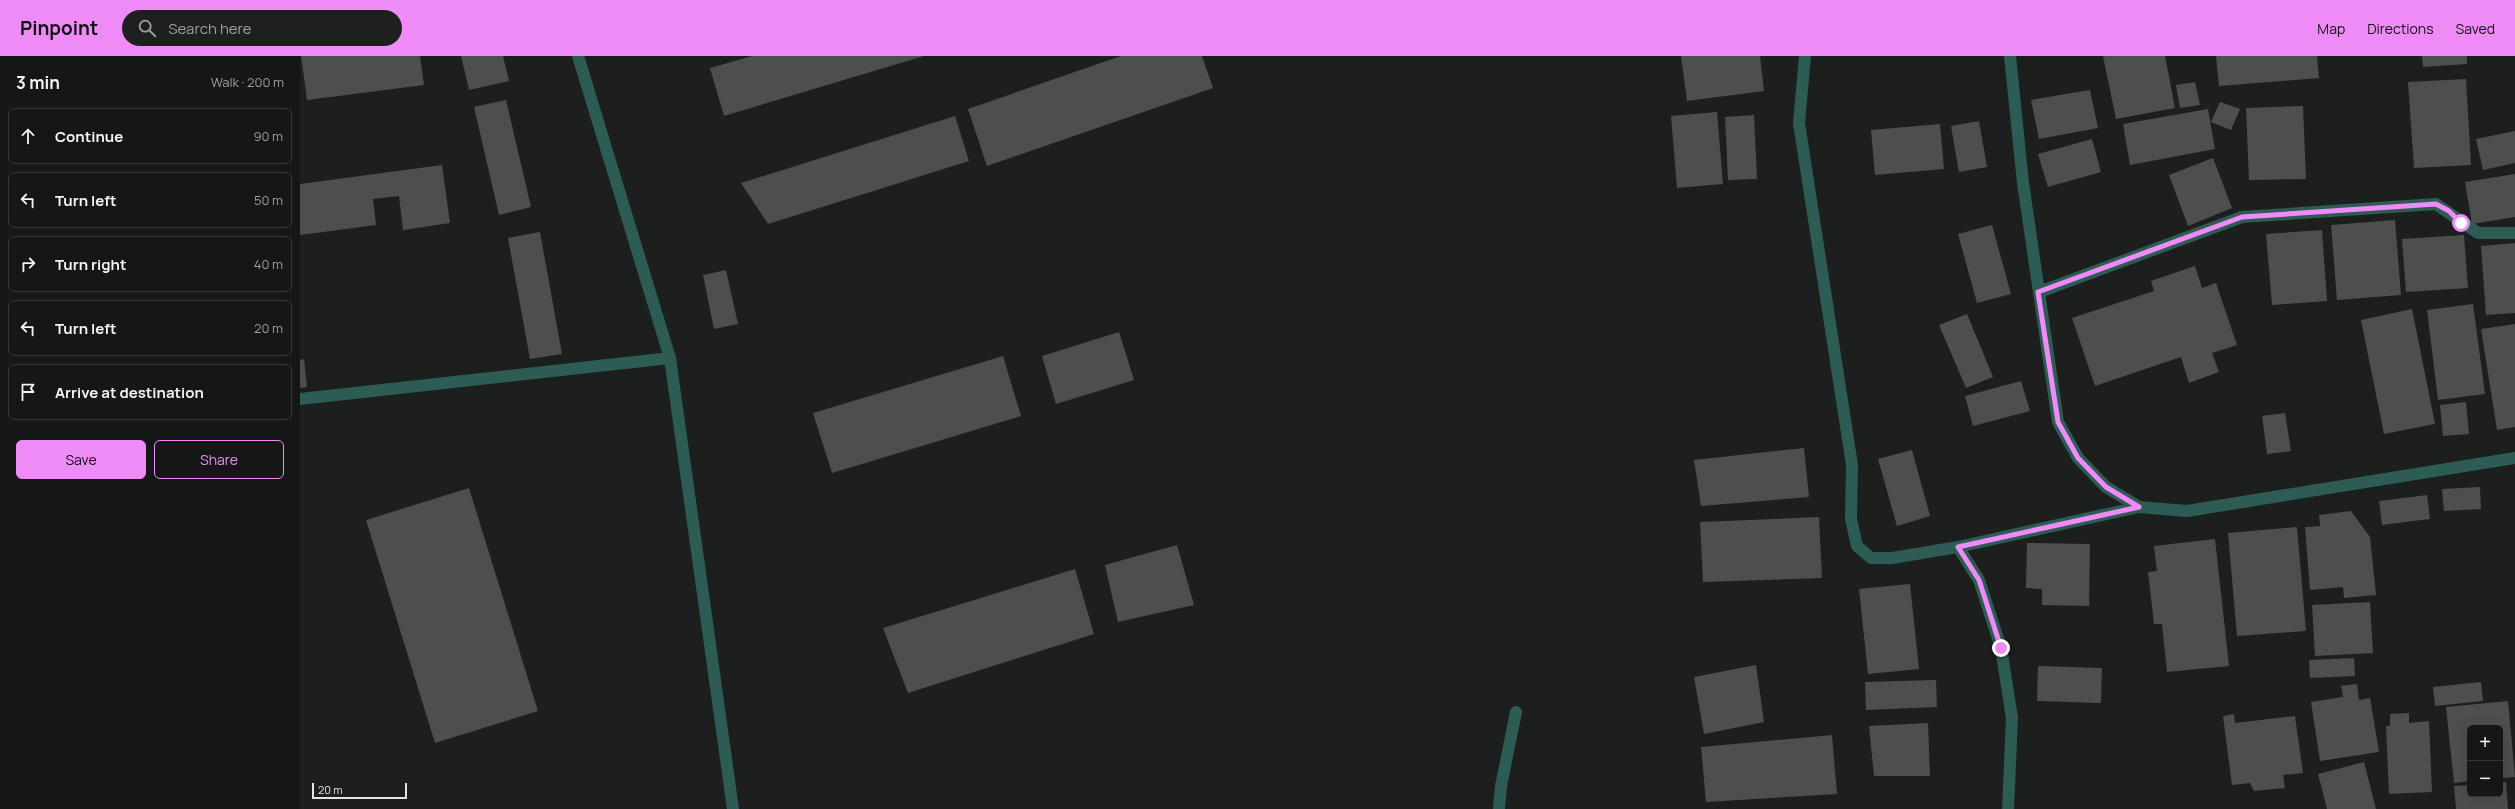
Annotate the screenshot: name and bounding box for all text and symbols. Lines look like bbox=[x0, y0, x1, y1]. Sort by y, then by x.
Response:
search box bbox=[122, 10, 402, 46]
text: Pinpoint bbox=[20, 15, 98, 41]
icon: search bbox=[136, 17, 158, 39]
text: Search here bbox=[168, 18, 252, 39]
text: Map bbox=[2317, 19, 2345, 38]
text: Directions bbox=[2367, 19, 2434, 38]
text: Saved bbox=[2456, 19, 2495, 38]
text: 3 min bbox=[16, 71, 60, 94]
text: Walk · 200 m bbox=[211, 73, 284, 91]
icon: ahead bbox=[17, 125, 39, 147]
text: Continue bbox=[55, 126, 123, 147]
text: 90 m bbox=[253, 127, 283, 145]
icon: left bbox=[17, 189, 39, 211]
text: Turn left bbox=[55, 190, 117, 211]
text: 50 m bbox=[254, 191, 283, 209]
route start bbox=[2452, 214, 2470, 232]
icon: right bbox=[17, 253, 39, 275]
text: Turn right bbox=[55, 254, 126, 275]
text: 40 m bbox=[254, 255, 283, 273]
icon: left bbox=[17, 317, 39, 339]
text: Turn left bbox=[55, 318, 117, 339]
text: 20 m bbox=[254, 319, 283, 337]
icon: arrive bbox=[17, 381, 39, 403]
text: Arrive at destination bbox=[55, 382, 204, 403]
button: Save bbox=[16, 440, 146, 479]
button: Share bbox=[154, 440, 284, 479]
route end bbox=[1992, 639, 2010, 657]
map controls bbox=[2467, 725, 2503, 797]
button: + bbox=[2467, 725, 2503, 761]
button: − bbox=[2467, 761, 2503, 797]
scale bar bbox=[312, 781, 407, 800]
text: 20 m bbox=[318, 782, 343, 797]

